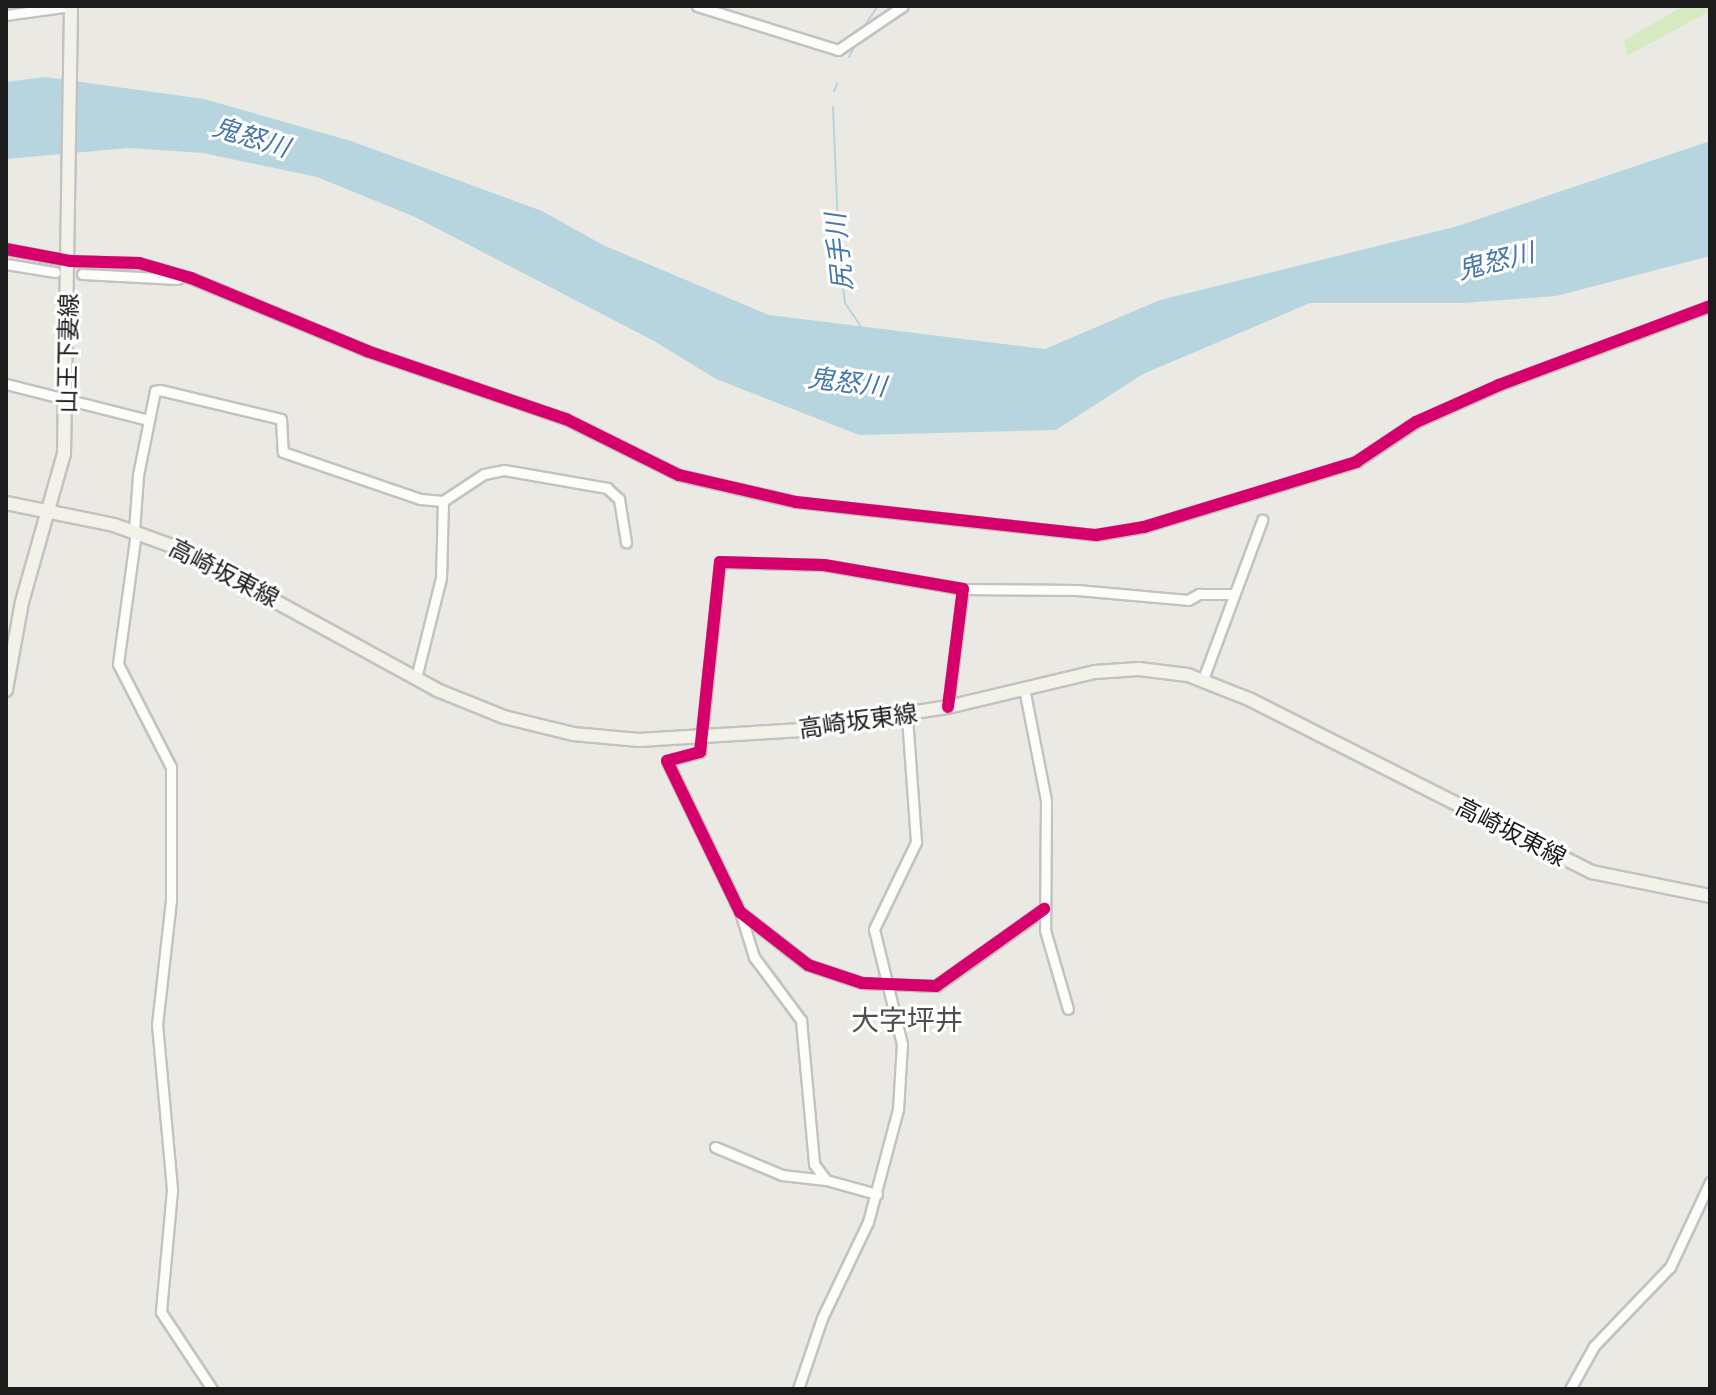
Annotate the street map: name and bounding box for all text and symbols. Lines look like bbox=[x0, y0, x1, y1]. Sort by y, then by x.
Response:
water label: 鬼怒川 bbox=[209, 112, 293, 164]
water label: 尻手川 bbox=[820, 212, 860, 292]
water label: 鬼怒川 bbox=[1454, 237, 1538, 287]
street label: 山王下妻線 bbox=[53, 293, 83, 413]
water label: 鬼怒川 bbox=[806, 363, 888, 403]
street label: 高崎坂東線 bbox=[164, 533, 284, 613]
street label: 高崎坂東線 bbox=[797, 698, 919, 744]
street label: 高崎坂東線 bbox=[1451, 792, 1571, 872]
district label: 大字坪井 bbox=[851, 1003, 963, 1037]

